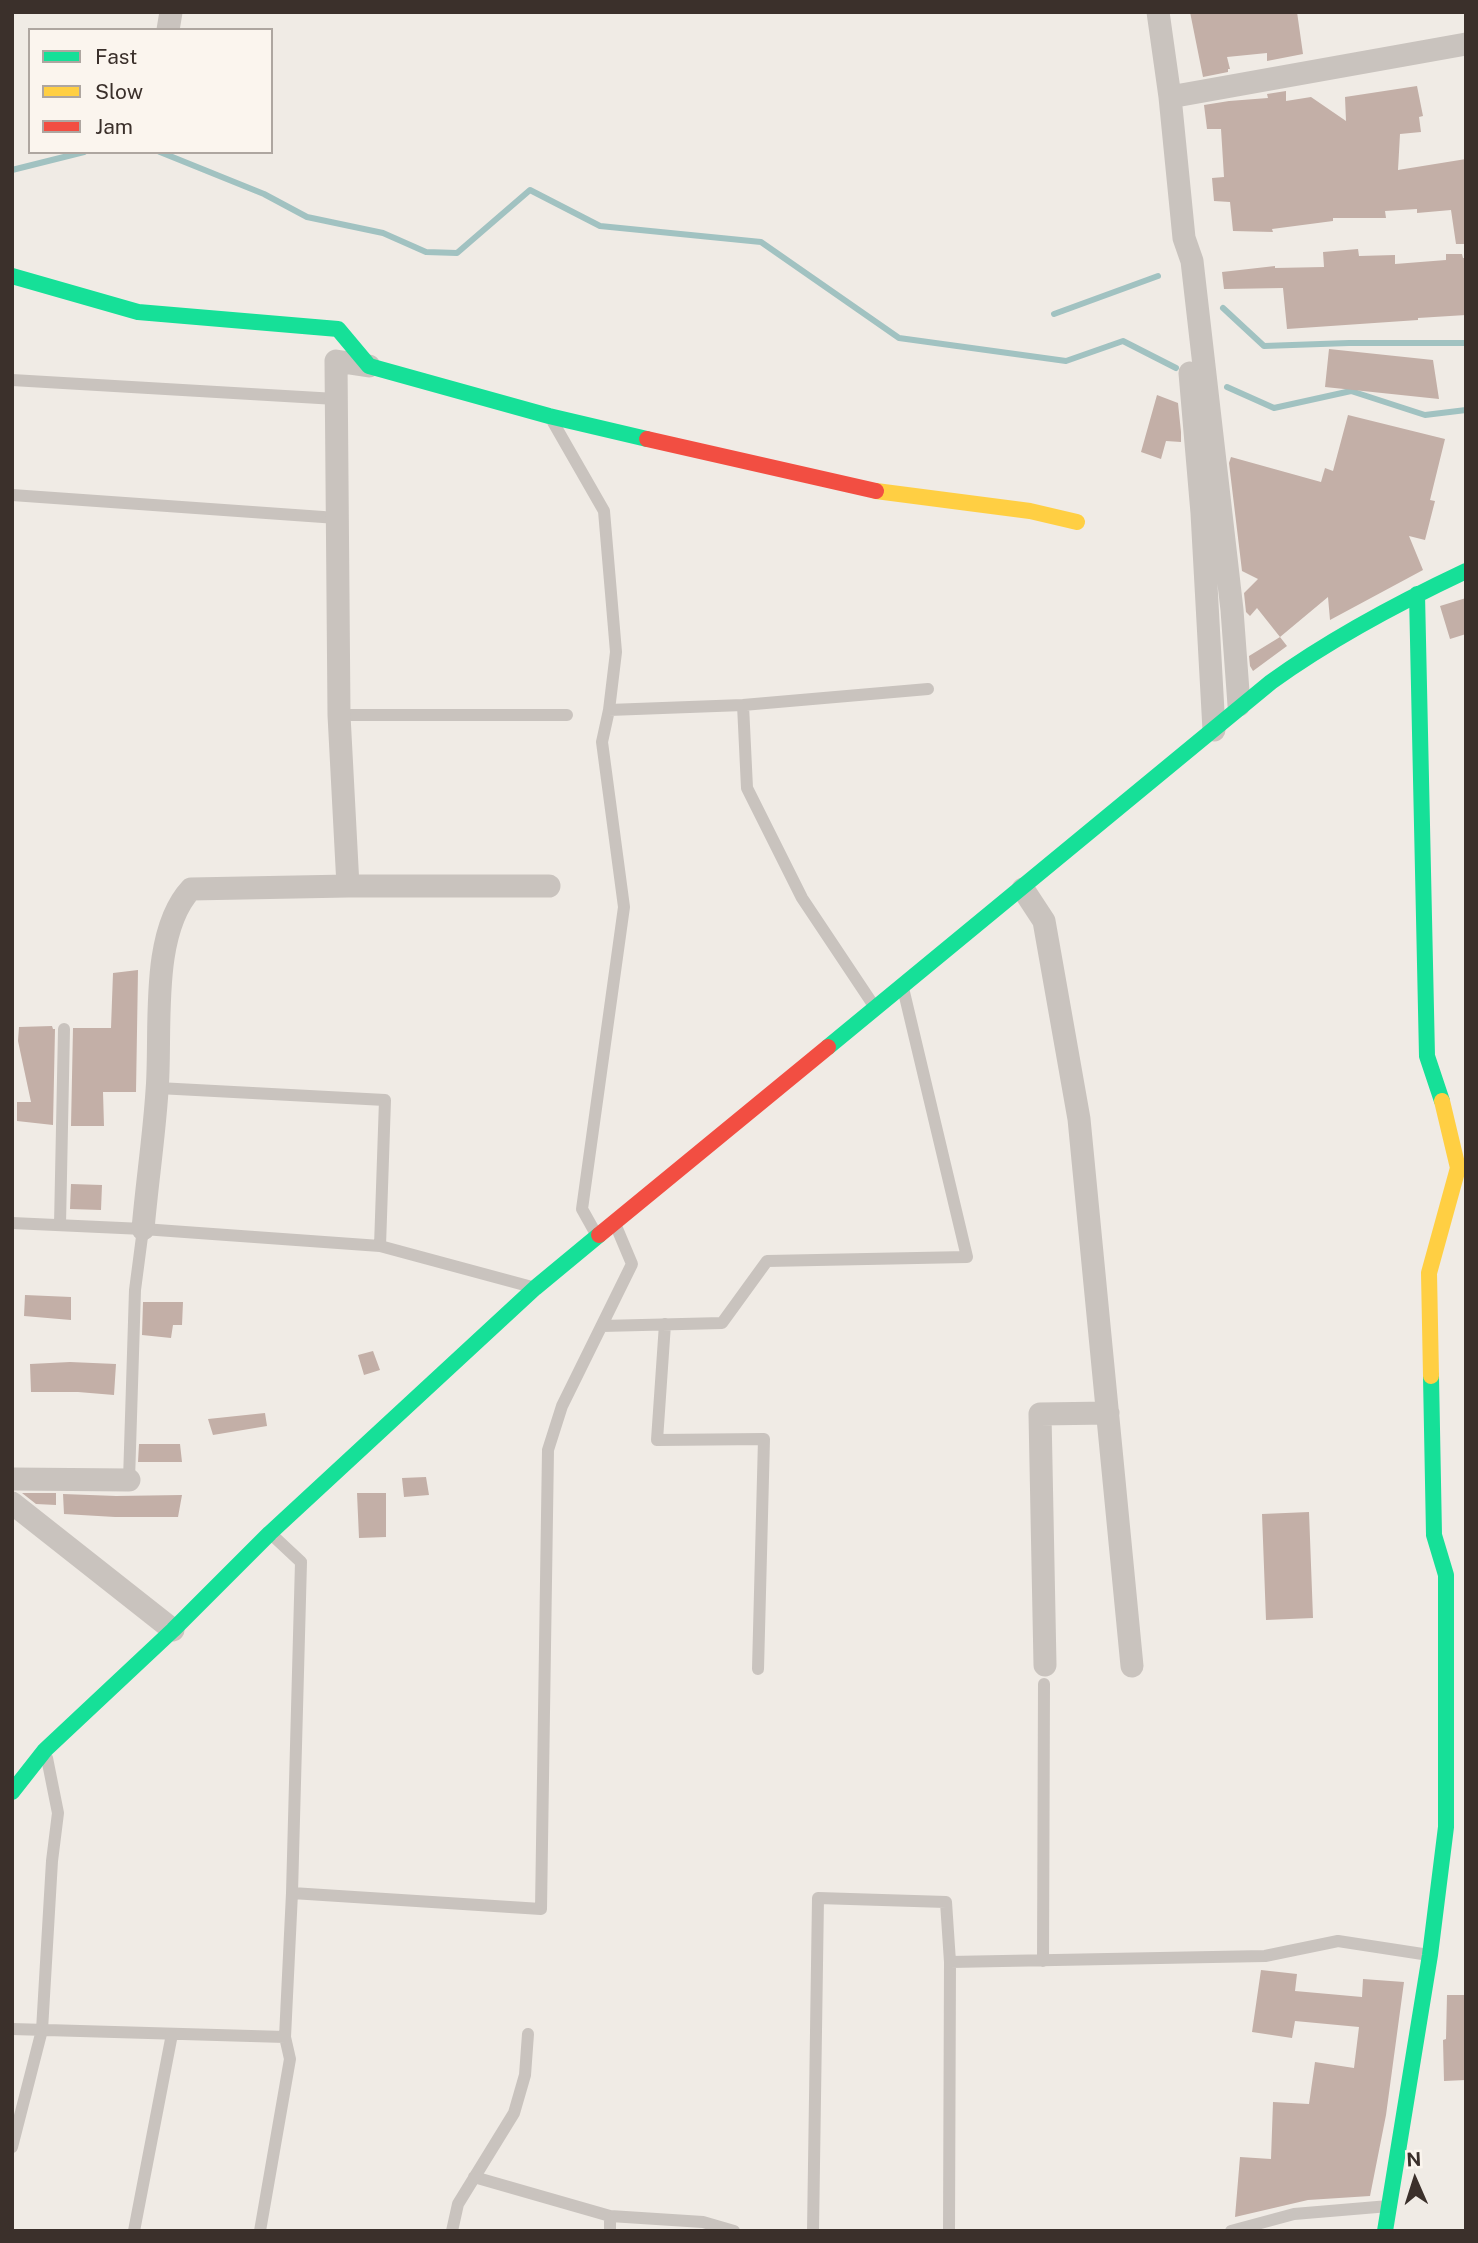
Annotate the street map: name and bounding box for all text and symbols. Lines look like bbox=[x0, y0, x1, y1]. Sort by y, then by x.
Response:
legend bbox=[28, 28, 273, 154]
text: Fast bbox=[95, 44, 137, 69]
text: Slow bbox=[95, 79, 143, 104]
text: Jam bbox=[95, 114, 133, 139]
north arrow bbox=[1380, 2145, 1450, 2215]
text: N bbox=[1406, 2148, 1422, 2170]

